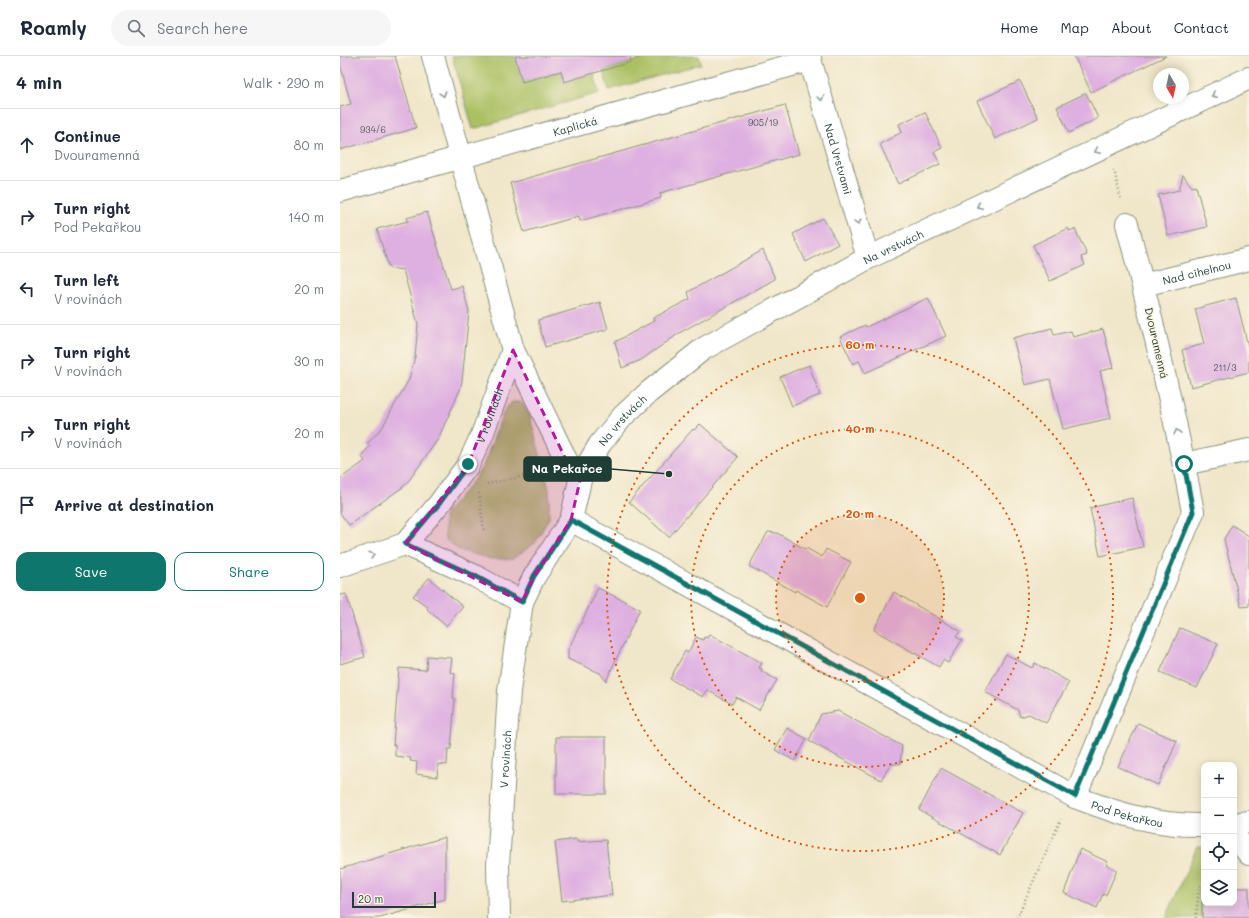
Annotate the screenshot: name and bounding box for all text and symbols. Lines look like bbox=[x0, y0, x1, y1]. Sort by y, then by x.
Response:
search box bbox=[111, 10, 391, 46]
text: Roamly bbox=[20, 15, 87, 40]
icon: search bbox=[125, 17, 147, 39]
text: Search here bbox=[157, 18, 248, 38]
text: Home bbox=[1000, 18, 1038, 37]
text: Map bbox=[1060, 18, 1089, 37]
text: About bbox=[1111, 18, 1152, 37]
text: Contact bbox=[1174, 18, 1229, 37]
north arrow bbox=[1153, 68, 1189, 104]
text: 4 min bbox=[16, 71, 62, 93]
text: Walk · 290 m bbox=[243, 74, 324, 91]
one-way arrow bbox=[438, 90, 447, 97]
one-way arrow bbox=[1211, 90, 1218, 98]
one-way arrow bbox=[816, 94, 825, 101]
street label: Kaplická bbox=[551, 112, 599, 139]
house number: 905/19 bbox=[748, 117, 779, 128]
street label: Nad Vrstvami bbox=[822, 121, 856, 196]
house number: 934/6 bbox=[360, 124, 386, 135]
text: Continue bbox=[54, 126, 121, 146]
icon: ahead bbox=[16, 134, 38, 156]
text: 80 m bbox=[294, 136, 324, 153]
text: Dvouramenná bbox=[54, 146, 140, 163]
one-way arrow bbox=[1093, 146, 1101, 154]
text: Turn right bbox=[54, 198, 131, 218]
one-way arrow bbox=[976, 201, 983, 209]
icon: right bbox=[16, 206, 38, 228]
text: 140 m bbox=[288, 208, 324, 225]
text: Pod Pekařkou bbox=[54, 218, 141, 235]
one-way arrow bbox=[853, 219, 862, 226]
street label: Na vrstvách bbox=[860, 226, 926, 267]
street label: Nad cihelnou bbox=[1161, 256, 1232, 287]
text: Turn left bbox=[54, 270, 119, 290]
icon: left bbox=[16, 278, 38, 300]
text: 20 m bbox=[294, 280, 324, 297]
text: V rovinách bbox=[54, 290, 122, 307]
street label: Dvouramenná bbox=[1141, 306, 1173, 380]
text: 60 m bbox=[846, 336, 874, 352]
text: Turn right bbox=[54, 342, 131, 362]
icon: right bbox=[16, 350, 38, 372]
text: 30 m bbox=[294, 352, 324, 369]
text: V rovinách bbox=[54, 362, 122, 379]
house number: 211/3 bbox=[1213, 362, 1237, 373]
street label: V rovinách bbox=[472, 386, 506, 445]
street label: Na vrstvách bbox=[594, 391, 649, 449]
text: Turn right bbox=[54, 414, 131, 434]
text: 40 m bbox=[845, 420, 875, 436]
icon: right bbox=[16, 422, 38, 444]
text: 20 m bbox=[294, 424, 324, 441]
one-way arrow bbox=[1173, 429, 1181, 436]
text: V rovinách bbox=[54, 434, 122, 451]
route end bbox=[459, 455, 477, 473]
route start bbox=[1175, 455, 1193, 473]
callout: Na Pekařce bbox=[524, 457, 611, 481]
text: Na Pekařce bbox=[532, 460, 602, 476]
icon: arrive bbox=[16, 494, 38, 516]
text: Arrive at destination bbox=[54, 495, 214, 515]
text: 20 m bbox=[846, 505, 874, 521]
one-way arrow bbox=[369, 551, 376, 560]
button: Save bbox=[16, 552, 166, 591]
button: Share bbox=[174, 552, 324, 591]
centre of rings bbox=[853, 591, 867, 605]
street label: V rovinách bbox=[495, 730, 514, 788]
map controls bbox=[1201, 762, 1237, 906]
button: + bbox=[1201, 762, 1237, 798]
street label: Pod Pekařkou bbox=[1089, 796, 1164, 830]
button: − bbox=[1201, 798, 1237, 834]
button: locate bbox=[1201, 834, 1237, 870]
button: layers bbox=[1201, 870, 1237, 906]
scale bar bbox=[352, 890, 436, 909]
text: 20 m bbox=[358, 891, 383, 906]

